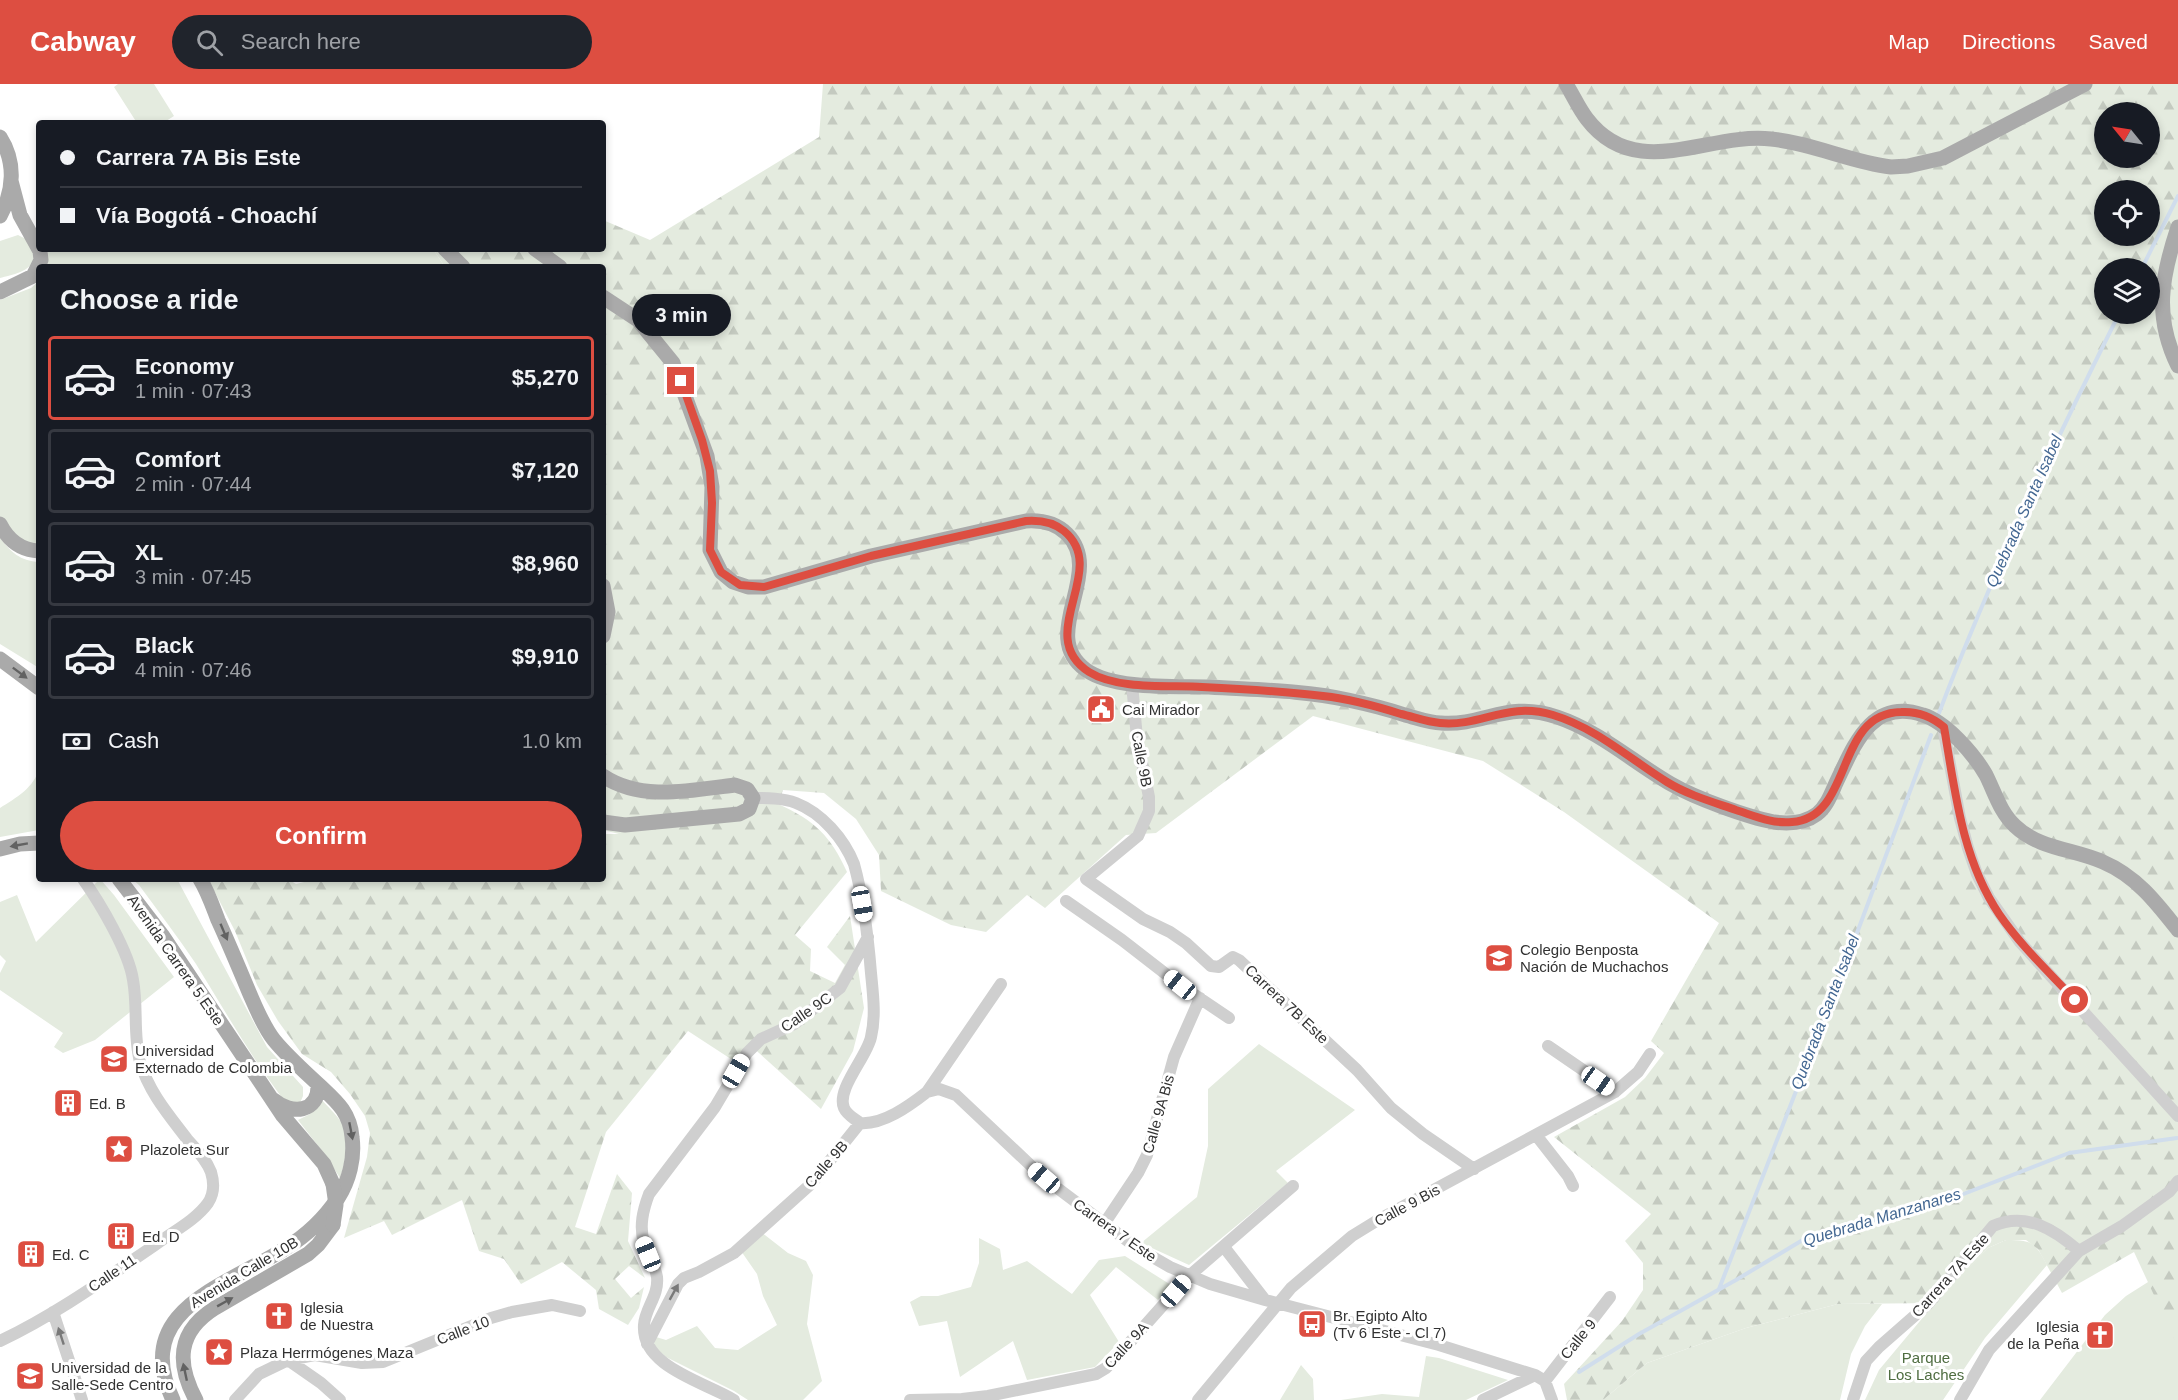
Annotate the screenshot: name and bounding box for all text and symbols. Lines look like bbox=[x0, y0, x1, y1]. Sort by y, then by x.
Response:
search box bbox=[172, 15, 592, 69]
text: Cabway bbox=[30, 26, 136, 57]
icon: search bbox=[193, 26, 226, 59]
text: Search here bbox=[241, 29, 361, 54]
text: Map bbox=[1888, 30, 1929, 53]
text: Directions bbox=[1962, 30, 2055, 53]
text: Saved bbox=[2088, 30, 2148, 53]
north arrow bbox=[2094, 102, 2160, 168]
map controls bbox=[2094, 102, 2160, 324]
text: Carrera 7A Bis Este bbox=[96, 145, 301, 170]
button: locate bbox=[2094, 180, 2160, 246]
text: Vía Bogotá - Choachí bbox=[96, 203, 317, 228]
button: layers bbox=[2094, 258, 2160, 324]
text: Choose a ride bbox=[60, 285, 239, 315]
callout: 3 min bbox=[632, 294, 730, 336]
text: 3 min bbox=[655, 304, 708, 326]
icon: car bbox=[63, 351, 117, 405]
text: Economy bbox=[135, 354, 234, 379]
text: $5,270 bbox=[512, 365, 579, 390]
route end bbox=[667, 367, 694, 394]
text: 1 min · 07:43 bbox=[135, 380, 252, 402]
water label: Quebrada Santa Isabel bbox=[1983, 432, 2065, 590]
icon: car bbox=[63, 444, 117, 498]
text: Comfort bbox=[135, 447, 221, 472]
text: $7,120 bbox=[512, 458, 579, 483]
text: 2 min · 07:44 bbox=[135, 473, 252, 495]
icon: car bbox=[63, 537, 117, 591]
text: XL bbox=[135, 540, 163, 565]
text: $8,960 bbox=[512, 551, 579, 576]
text: 3 min · 07:45 bbox=[135, 566, 252, 588]
icon: car bbox=[63, 630, 117, 684]
text: Black bbox=[135, 633, 194, 658]
text: $9,910 bbox=[512, 644, 579, 669]
text: 4 min · 07:46 bbox=[135, 659, 252, 681]
one-way arrow bbox=[11, 667, 27, 679]
public building icon: Cai Mirador bbox=[1085, 693, 1117, 725]
place label: Cai Mirador bbox=[1122, 701, 1200, 718]
icon: cash bbox=[60, 725, 93, 758]
text: Cash bbox=[108, 728, 159, 753]
text: 1.0 km bbox=[522, 730, 582, 752]
street label: Calle 9B bbox=[1128, 730, 1156, 788]
button: Confirm bbox=[60, 801, 582, 870]
one-way arrow bbox=[10, 841, 29, 850]
car bbox=[850, 885, 874, 923]
street label: Avenida Carrera 5 Este bbox=[124, 891, 228, 1029]
one-way arrow bbox=[219, 924, 228, 941]
water label: Quebrada Santa Isabel bbox=[1788, 932, 1863, 1092]
place label: Colegio Benposta Nación de Muchachos bbox=[1520, 941, 1668, 975]
school or university icon: Colegio Benposta Nación de Muchachos bbox=[1483, 942, 1515, 974]
street label: Carrera 7B Este bbox=[1242, 961, 1332, 1047]
car bbox=[1160, 967, 1200, 1003]
route start bbox=[2061, 986, 2088, 1013]
street label: Calle 9C bbox=[777, 989, 835, 1035]
place label: Universidad Externado de Colombia bbox=[135, 1042, 292, 1076]
school or university icon: Universidad Externado de Colombia bbox=[98, 1043, 130, 1075]
car bbox=[719, 1051, 753, 1091]
car bbox=[1578, 1063, 1618, 1099]
street label: Calle 9A Bis bbox=[1139, 1073, 1177, 1155]
building icon: Ed. B bbox=[52, 1087, 84, 1119]
place label: Ed. B bbox=[89, 1095, 126, 1112]
one-way arrow bbox=[347, 1122, 356, 1141]
place icon: Plazoleta Sur bbox=[103, 1133, 135, 1165]
street label: Calle 9B bbox=[801, 1137, 851, 1191]
place label: Plazoleta Sur bbox=[140, 1141, 229, 1158]
car bbox=[1025, 1159, 1063, 1197]
street label: Calle 9 Bis bbox=[1371, 1181, 1443, 1229]
water label: Quebrada Manzanares bbox=[1801, 1185, 1963, 1249]
street label: Carrera 7 Este bbox=[1070, 1195, 1160, 1265]
building icon: Ed. D bbox=[105, 1220, 137, 1252]
place label: Ed. D bbox=[142, 1228, 180, 1245]
street label: Carrera 7A Este bbox=[1908, 1230, 1992, 1320]
street label: Avenida Calle 10B bbox=[187, 1233, 301, 1311]
car bbox=[633, 1234, 663, 1274]
building icon: Ed. C bbox=[15, 1238, 47, 1270]
place label: Ed. C bbox=[52, 1246, 90, 1263]
street label: Calle 11 bbox=[85, 1251, 139, 1295]
car bbox=[1157, 1272, 1195, 1310]
one-way arrow bbox=[669, 1283, 679, 1300]
one-way arrow bbox=[217, 1297, 234, 1307]
place label: Iglesia de Nuestra bbox=[300, 1299, 374, 1333]
church icon: Iglesia de Nuestra bbox=[263, 1300, 295, 1332]
place label: Br. Egipto Alto (Tv 6 Este - Cl 7) bbox=[1333, 1307, 1446, 1341]
bus stop icon: Br. Egipto Alto (Tv 6 Este - Cl 7) bbox=[1296, 1308, 1328, 1340]
street label: Calle 10 bbox=[434, 1312, 492, 1348]
street label: Calle 9 bbox=[1557, 1316, 1599, 1362]
street label: Calle 9A bbox=[1100, 1318, 1152, 1372]
place label: Iglesia de la Peña bbox=[2007, 1318, 2080, 1352]
church icon: Iglesia de la Peña bbox=[2084, 1319, 2116, 1351]
one-way arrow bbox=[55, 1327, 65, 1345]
place icon: Plaza Herrmógenes Maza bbox=[203, 1336, 235, 1368]
place label: Plaza Herrmógenes Maza bbox=[240, 1344, 414, 1361]
park label: Parque Los Laches bbox=[1888, 1349, 1964, 1383]
place label: Universidad de la Salle-Sede Centro bbox=[51, 1359, 174, 1393]
school or university icon: Universidad de la Salle-Sede Centro bbox=[14, 1360, 46, 1392]
one-way arrow bbox=[180, 1363, 190, 1381]

